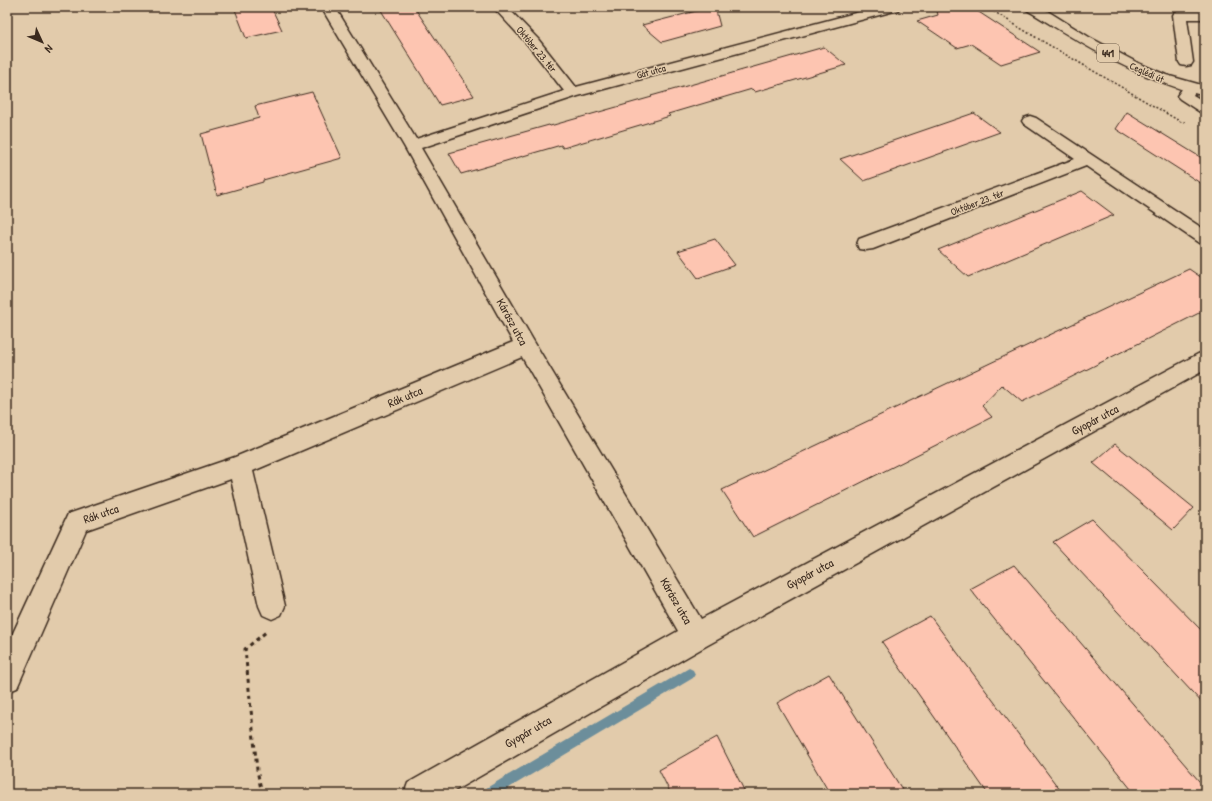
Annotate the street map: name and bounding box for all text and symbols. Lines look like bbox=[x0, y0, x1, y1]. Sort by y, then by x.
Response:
north arrow bbox=[22, 22, 62, 62]
street label: Október 23. tér bbox=[514, 24, 560, 75]
text: N bbox=[42, 42, 56, 56]
road number: 441 bbox=[1097, 44, 1119, 62]
street label: Ceglédi út bbox=[1128, 59, 1167, 86]
street label: Gát utca bbox=[635, 61, 667, 82]
street label: Október 23. tér bbox=[949, 186, 1006, 219]
street label: Kárász utca bbox=[493, 295, 532, 348]
street label: Rák utca bbox=[385, 382, 425, 411]
street label: Gyopár utca bbox=[1068, 400, 1122, 439]
street label: Rák utca bbox=[81, 500, 121, 527]
street label: Gyopár utca bbox=[783, 554, 837, 593]
street label: Kárász utca bbox=[656, 574, 697, 627]
street label: Gyopár utca bbox=[501, 711, 554, 752]

